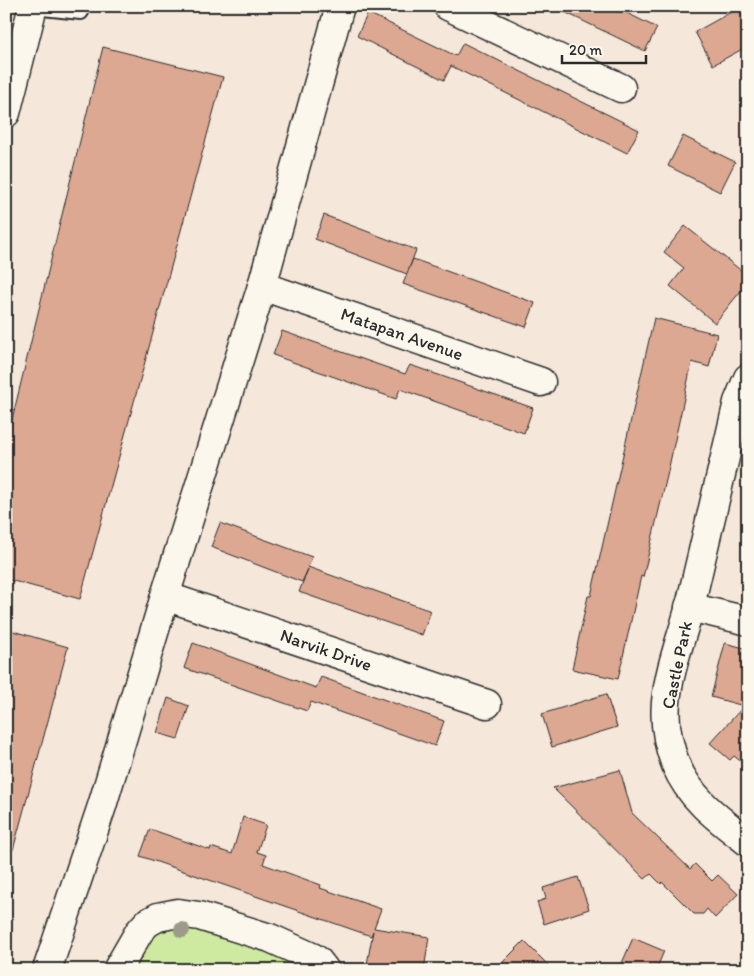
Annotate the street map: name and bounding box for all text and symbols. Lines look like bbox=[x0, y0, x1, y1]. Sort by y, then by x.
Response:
scale bar bbox=[562, 32, 645, 64]
text: 20 m bbox=[569, 41, 603, 59]
street label: Matapan Avenue bbox=[338, 303, 466, 365]
street label: Castle Park bbox=[657, 619, 697, 711]
street label: Narvik Drive bbox=[277, 624, 375, 676]

